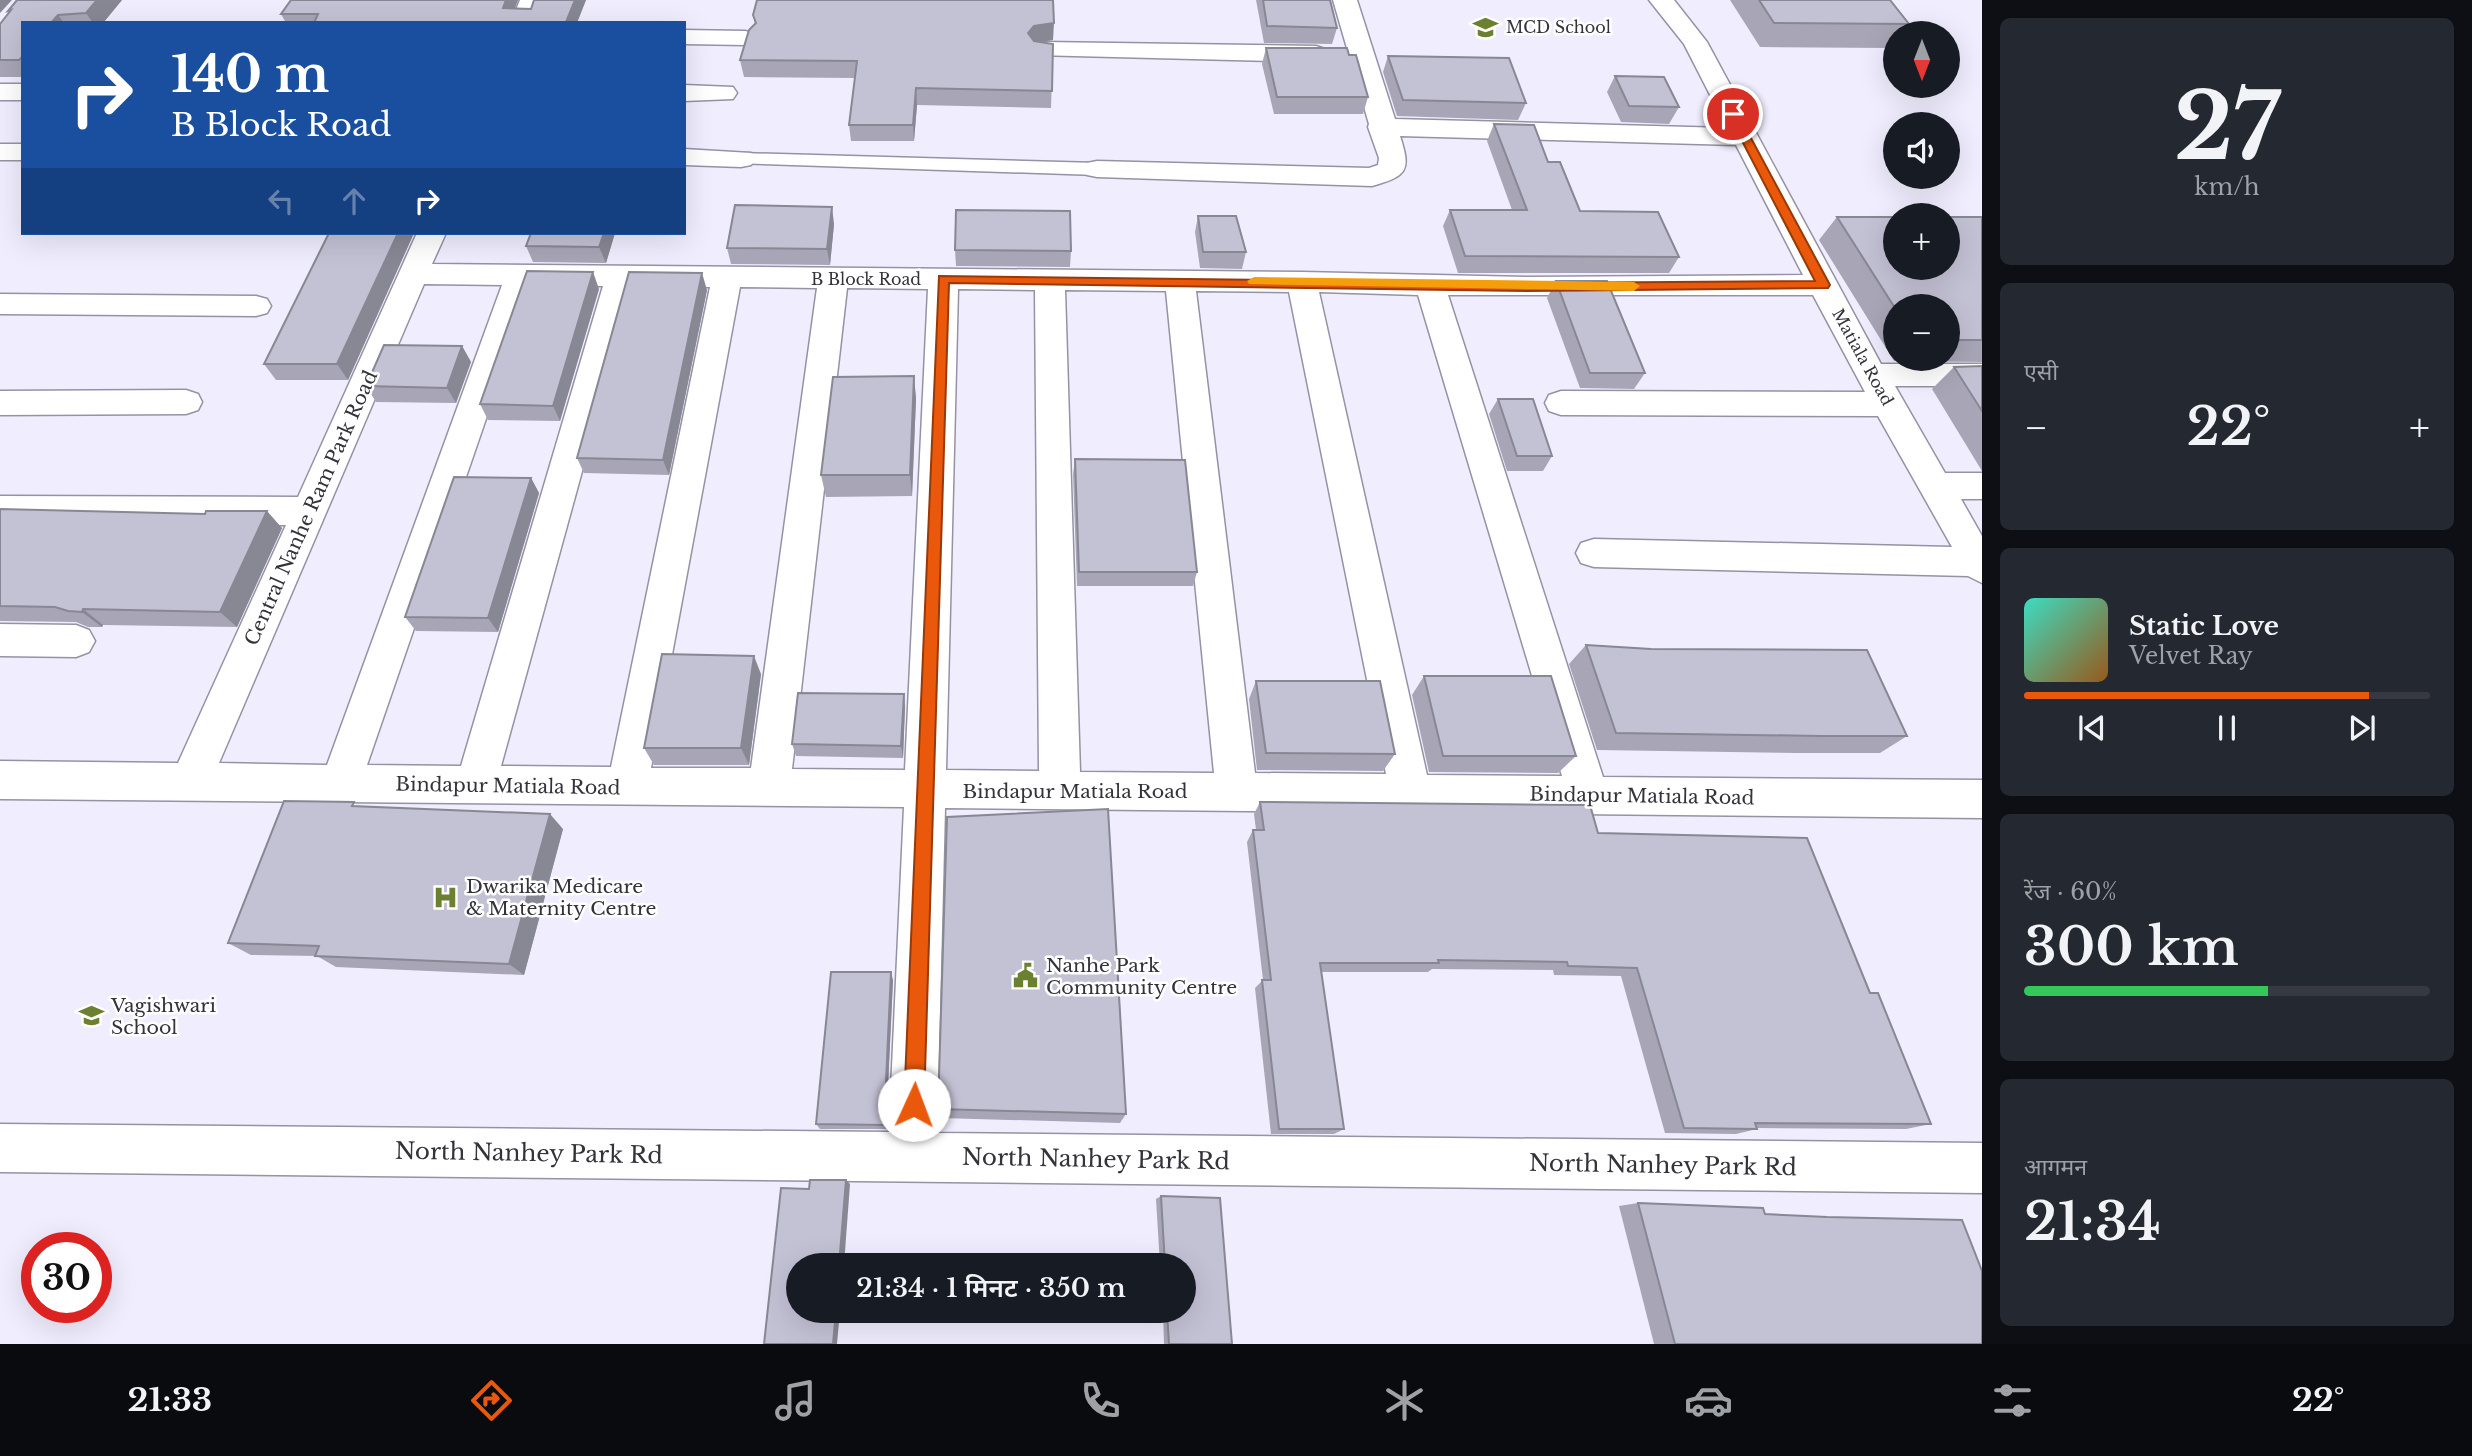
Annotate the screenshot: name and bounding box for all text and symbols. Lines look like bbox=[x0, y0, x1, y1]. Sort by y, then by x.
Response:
school or university icon: MCD School bbox=[1472, 13, 1500, 41]
place label: MCD School bbox=[1506, 17, 1611, 37]
north arrow bbox=[1883, 21, 1960, 98]
map controls bbox=[1883, 21, 1960, 371]
text: 140 m bbox=[171, 44, 329, 105]
icon: right bbox=[56, 49, 147, 140]
text: 27 bbox=[2174, 71, 2280, 184]
pin bbox=[1703, 84, 1763, 144]
icon: arrive bbox=[1714, 95, 1752, 133]
text: B Block Road bbox=[171, 105, 391, 145]
button: sound bbox=[1883, 112, 1960, 189]
text: km/h bbox=[2194, 173, 2260, 201]
icon: left bbox=[262, 182, 300, 220]
icon: ahead bbox=[335, 182, 373, 220]
icon: right bbox=[408, 182, 446, 220]
button: + bbox=[1883, 203, 1960, 280]
street label: B Block Road bbox=[811, 269, 921, 289]
button: − bbox=[1883, 294, 1960, 371]
street label: Matiala Road bbox=[1828, 305, 1898, 409]
text: एसी bbox=[2024, 358, 2058, 386]
street label: Central Nanhe Ram Park Road bbox=[240, 367, 382, 649]
text: 22° bbox=[2187, 395, 2271, 459]
text: − bbox=[2024, 404, 2048, 451]
text: + bbox=[2409, 404, 2430, 451]
text: Static Love bbox=[2129, 610, 2279, 642]
text: Velvet Ray bbox=[2129, 642, 2253, 670]
icon: previous bbox=[2073, 709, 2111, 747]
icon: pause bbox=[2208, 709, 2246, 747]
icon: next bbox=[2343, 709, 2381, 747]
street label: Bindapur Matiala Road bbox=[395, 773, 621, 799]
street label: Bindapur Matiala Road bbox=[962, 780, 1188, 803]
street label: Bindapur Matiala Road bbox=[1529, 783, 1755, 809]
place label: Dwarika Medicare & Maternity Centre bbox=[466, 875, 656, 920]
text: रेंज · 60% bbox=[2024, 878, 2117, 906]
hospital icon: Dwarika Medicare & Maternity Centre bbox=[432, 883, 460, 911]
text: 300 km bbox=[2024, 915, 2239, 979]
place label: Nanhe Park Community Centre bbox=[1046, 954, 1237, 999]
public building icon: Nanhe Park Community Centre bbox=[1012, 962, 1040, 990]
place label: Vagishwari School bbox=[110, 994, 216, 1039]
school or university icon: Vagishwari School bbox=[77, 1002, 105, 1030]
position arrow bbox=[877, 1068, 951, 1142]
street label: North Nanhey Park Rd bbox=[395, 1137, 663, 1169]
street label: North Nanhey Park Rd bbox=[962, 1143, 1230, 1175]
street label: North Nanhey Park Rd bbox=[1529, 1149, 1797, 1181]
text: आगमन bbox=[2024, 1153, 2087, 1181]
text: 21:34 bbox=[2024, 1190, 2161, 1254]
speed limit sign: 30 bbox=[21, 1232, 112, 1323]
text: 21:34 · 1 मिनट · 350 m bbox=[856, 1272, 1126, 1304]
icon: directions bbox=[467, 1376, 516, 1425]
icon: music bbox=[771, 1376, 820, 1425]
icon: phone bbox=[1076, 1376, 1125, 1425]
icon: climate bbox=[1380, 1376, 1429, 1425]
icon: car bbox=[1684, 1376, 1733, 1425]
icon: filters bbox=[1988, 1376, 2037, 1425]
text: 21:33 bbox=[128, 1380, 212, 1420]
text: 22° bbox=[2292, 1380, 2344, 1420]

